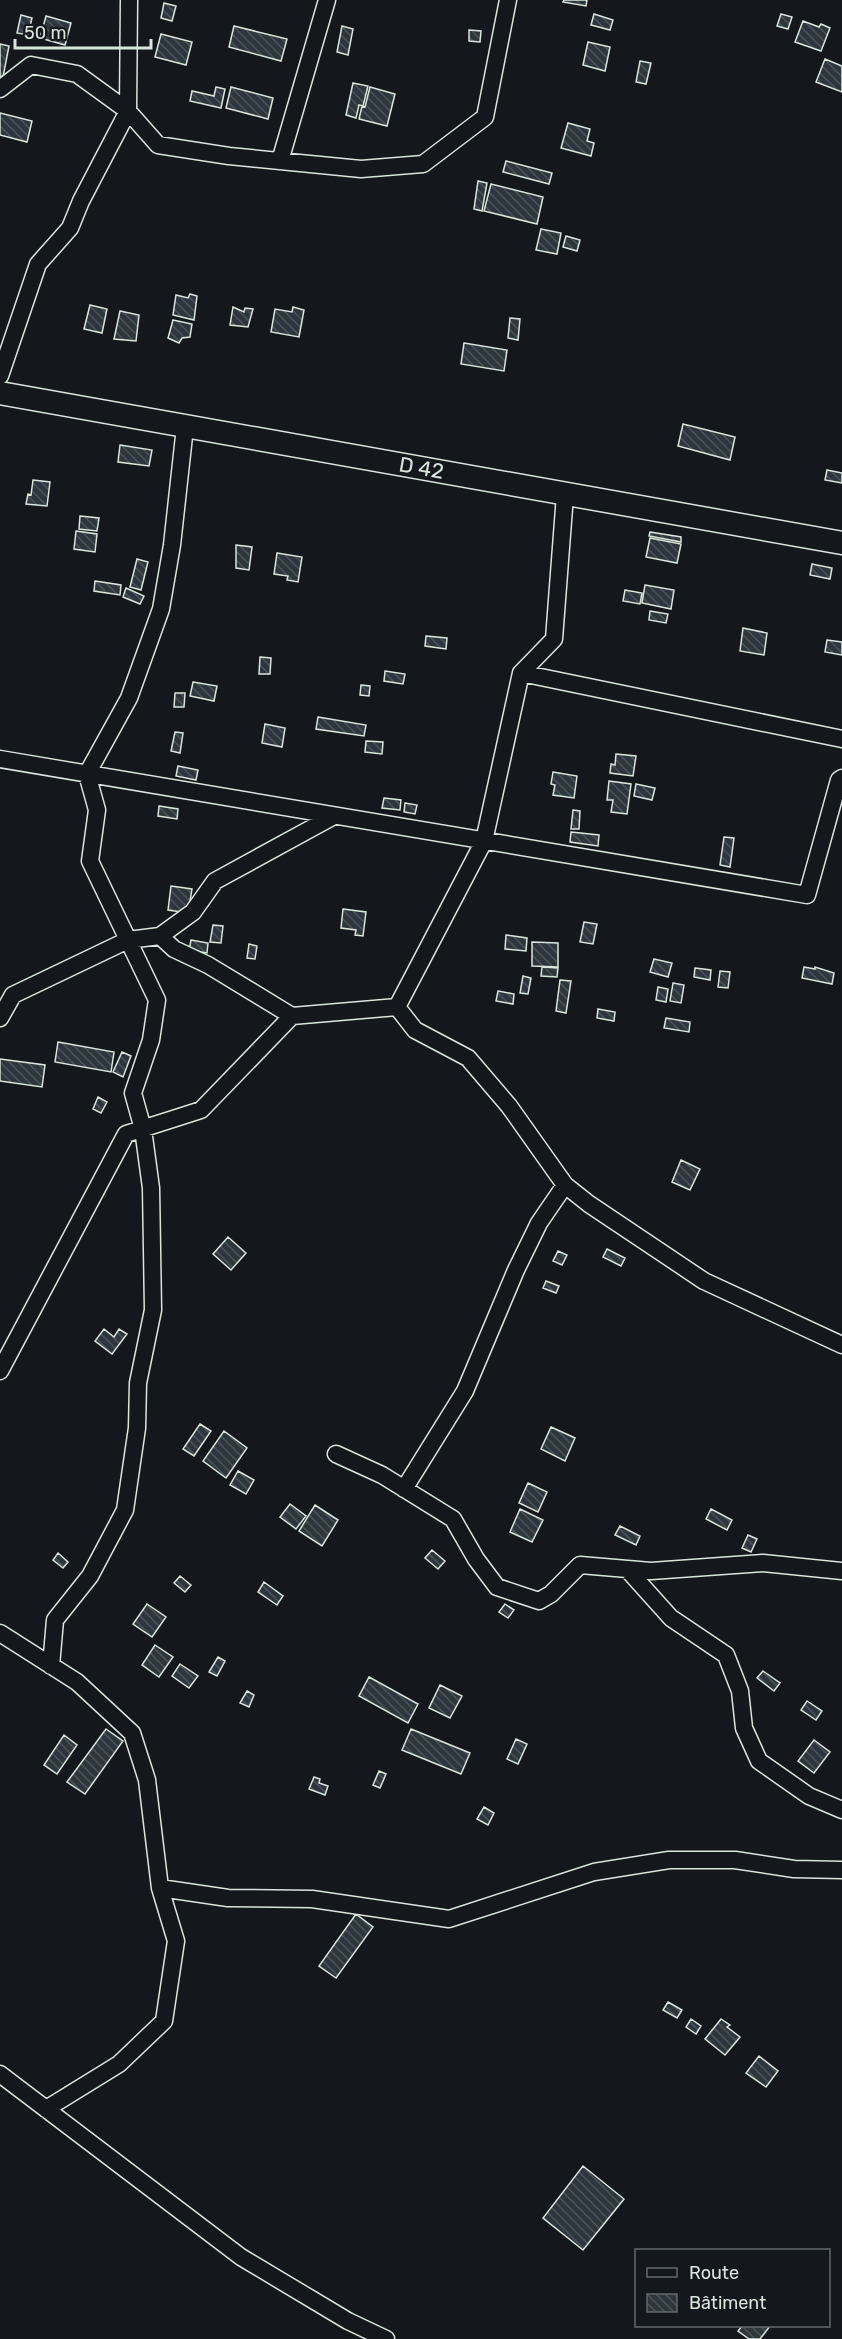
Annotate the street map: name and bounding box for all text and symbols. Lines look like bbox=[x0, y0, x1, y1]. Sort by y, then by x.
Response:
scale bar bbox=[15, 12, 152, 50]
text: 50 m bbox=[24, 22, 67, 44]
street label: D 42 bbox=[397, 451, 446, 484]
legend bbox=[635, 2249, 830, 2327]
text: Route bbox=[689, 2262, 739, 2284]
text: Bâtiment bbox=[689, 2292, 766, 2314]

